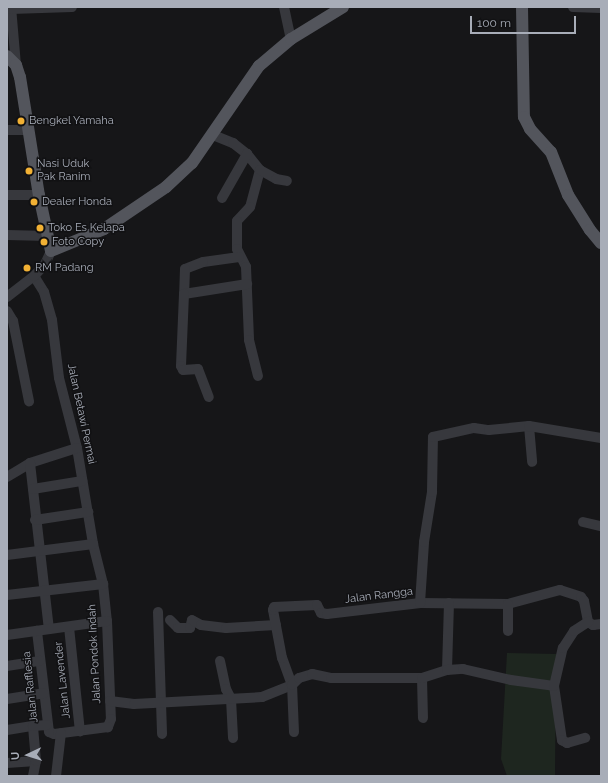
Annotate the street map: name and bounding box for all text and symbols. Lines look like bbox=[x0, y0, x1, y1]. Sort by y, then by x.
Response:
scale bar bbox=[472, 8, 578, 34]
text: 100 m bbox=[477, 16, 511, 30]
place label: Bengkel Yamaha bbox=[29, 114, 114, 128]
marker: Bengkel Yamaha bbox=[16, 116, 26, 126]
place label: Nasi Uduk Pak Ranim bbox=[37, 158, 90, 184]
marker: Nasi Uduk Pak Ranim bbox=[24, 166, 34, 176]
place label: Dealer Honda bbox=[42, 195, 112, 209]
marker: Dealer Honda bbox=[29, 197, 39, 207]
place label: Toko Es Kelapa bbox=[48, 221, 125, 235]
marker: Toko Es Kelapa bbox=[35, 223, 45, 233]
place label: Foto Copy bbox=[52, 235, 104, 249]
marker: Foto Copy bbox=[39, 237, 49, 247]
place label: RM Padang bbox=[35, 261, 93, 275]
marker: RM Padang bbox=[22, 263, 32, 273]
street label: Jalan Betawi Permai bbox=[64, 363, 98, 465]
street label: Jalan Rangga bbox=[344, 585, 414, 607]
street label: Jalan Pondok Indah bbox=[86, 604, 104, 704]
street label: Jalan Lavender bbox=[52, 641, 74, 719]
street label: Jalan Rafflesia bbox=[21, 651, 41, 723]
north arrow bbox=[8, 735, 48, 775]
text: U bbox=[9, 751, 22, 760]

